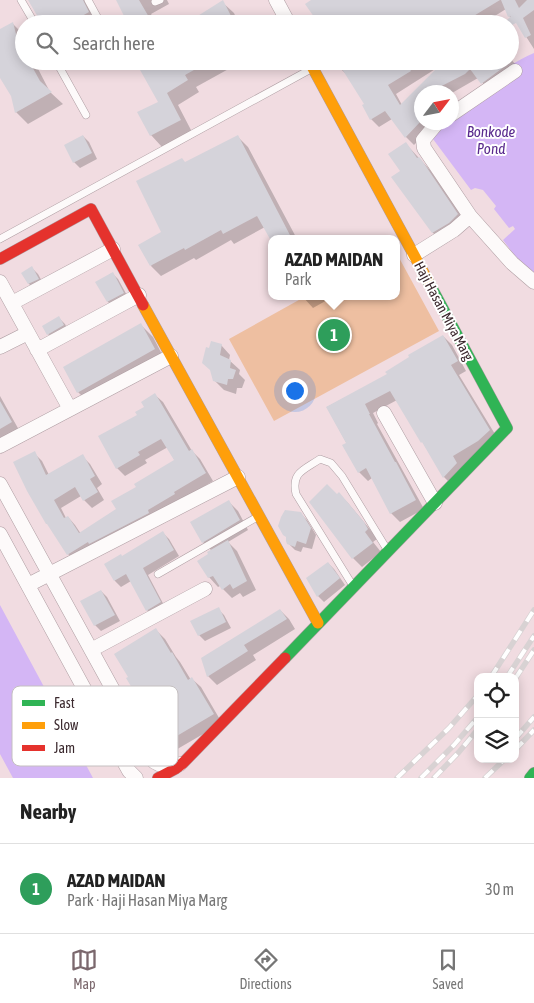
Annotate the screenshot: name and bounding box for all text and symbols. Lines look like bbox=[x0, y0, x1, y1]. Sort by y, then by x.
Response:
search box bbox=[15, 15, 519, 70]
icon: search bbox=[33, 29, 61, 57]
text: Search here bbox=[73, 32, 155, 54]
north arrow bbox=[414, 85, 459, 130]
water label: Bonkode Pond bbox=[467, 123, 516, 157]
popup bbox=[268, 235, 400, 300]
text: AZAD MAIDAN bbox=[285, 248, 383, 270]
street label: Haji Hasan Miya Marg bbox=[411, 259, 477, 363]
text: Park bbox=[285, 270, 312, 288]
pin: 1 bbox=[318, 316, 350, 354]
your location bbox=[282, 378, 308, 404]
map controls bbox=[474, 673, 519, 763]
button: locate bbox=[474, 673, 519, 718]
legend bbox=[12, 686, 178, 766]
text: Fast bbox=[54, 695, 75, 711]
text: Slow bbox=[54, 717, 79, 733]
button: layers bbox=[474, 718, 519, 763]
text: Jam bbox=[54, 740, 75, 756]
text: Nearby bbox=[20, 799, 76, 823]
text: AZAD MAIDAN bbox=[67, 869, 165, 891]
text: 1 bbox=[32, 880, 40, 898]
text: 30 m bbox=[485, 880, 514, 898]
text: Park · Haji Hasan Miya Marg bbox=[67, 891, 227, 909]
tab: Map bbox=[70, 946, 98, 992]
tab: Directions bbox=[239, 946, 292, 992]
tab: Saved bbox=[433, 946, 464, 992]

